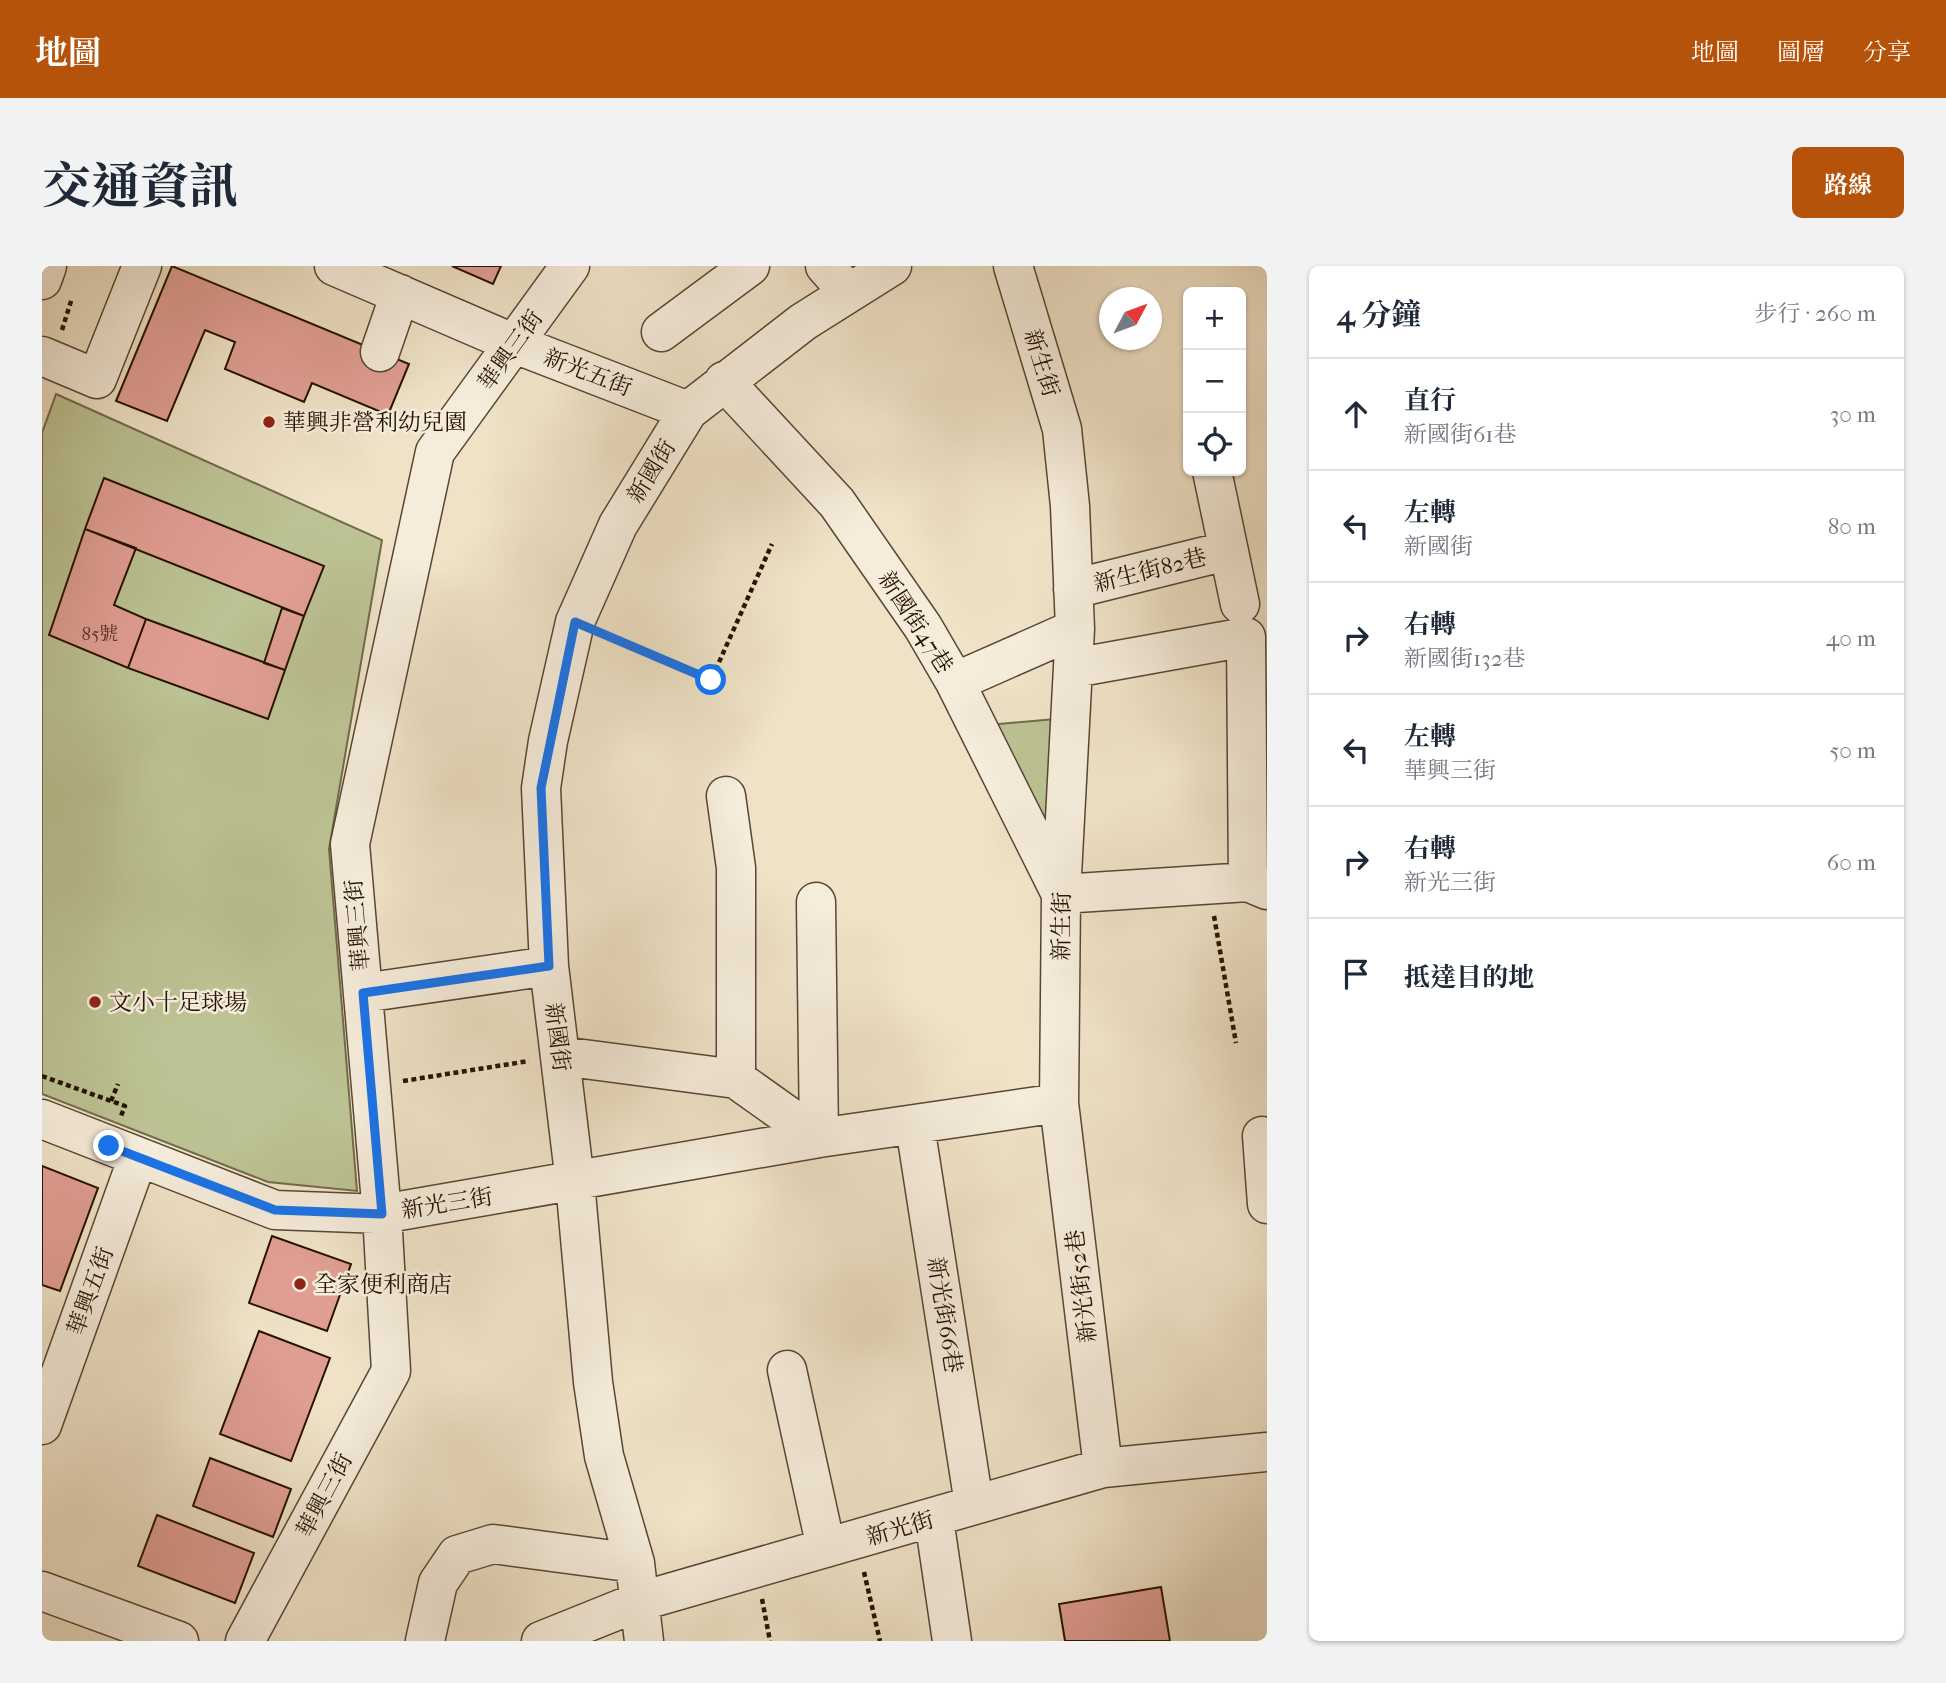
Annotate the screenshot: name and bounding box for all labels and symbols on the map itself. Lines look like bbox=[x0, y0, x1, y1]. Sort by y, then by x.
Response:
north arrow bbox=[1099, 287, 1162, 350]
street label: 華興三街 bbox=[472, 305, 548, 395]
street label: 新生街 bbox=[1019, 326, 1065, 400]
street label: 新光五街 bbox=[540, 343, 636, 402]
place label: 華興非營利幼兒園 bbox=[283, 409, 467, 436]
marker: 華興非營利幼兒園 bbox=[261, 414, 277, 430]
street label: 新國街 bbox=[622, 435, 681, 508]
street label: 新生街82巷 bbox=[1091, 543, 1209, 598]
street label: 新國街47巷 bbox=[873, 566, 959, 678]
house number: 85號 bbox=[82, 623, 118, 645]
route start bbox=[695, 664, 726, 695]
street label: 華興三街 bbox=[340, 878, 375, 972]
street label: 新生街 bbox=[1047, 891, 1076, 961]
place label: 文小十足球場 bbox=[109, 989, 247, 1016]
marker: 文小十足球場 bbox=[87, 994, 103, 1010]
street label: 新國街 bbox=[540, 1001, 575, 1073]
route end bbox=[93, 1130, 124, 1161]
street label: 新光三街 bbox=[400, 1183, 495, 1224]
street label: 新光街52巷 bbox=[1061, 1228, 1102, 1344]
street label: 華興五街 bbox=[62, 1243, 119, 1339]
street label: 新光街66巷 bbox=[922, 1255, 967, 1375]
place label: 全家便利商店 bbox=[314, 1271, 452, 1298]
marker: 全家便利商店 bbox=[292, 1276, 308, 1292]
street label: 華興三街 bbox=[291, 1448, 358, 1542]
street label: 新光街 bbox=[863, 1506, 937, 1551]

